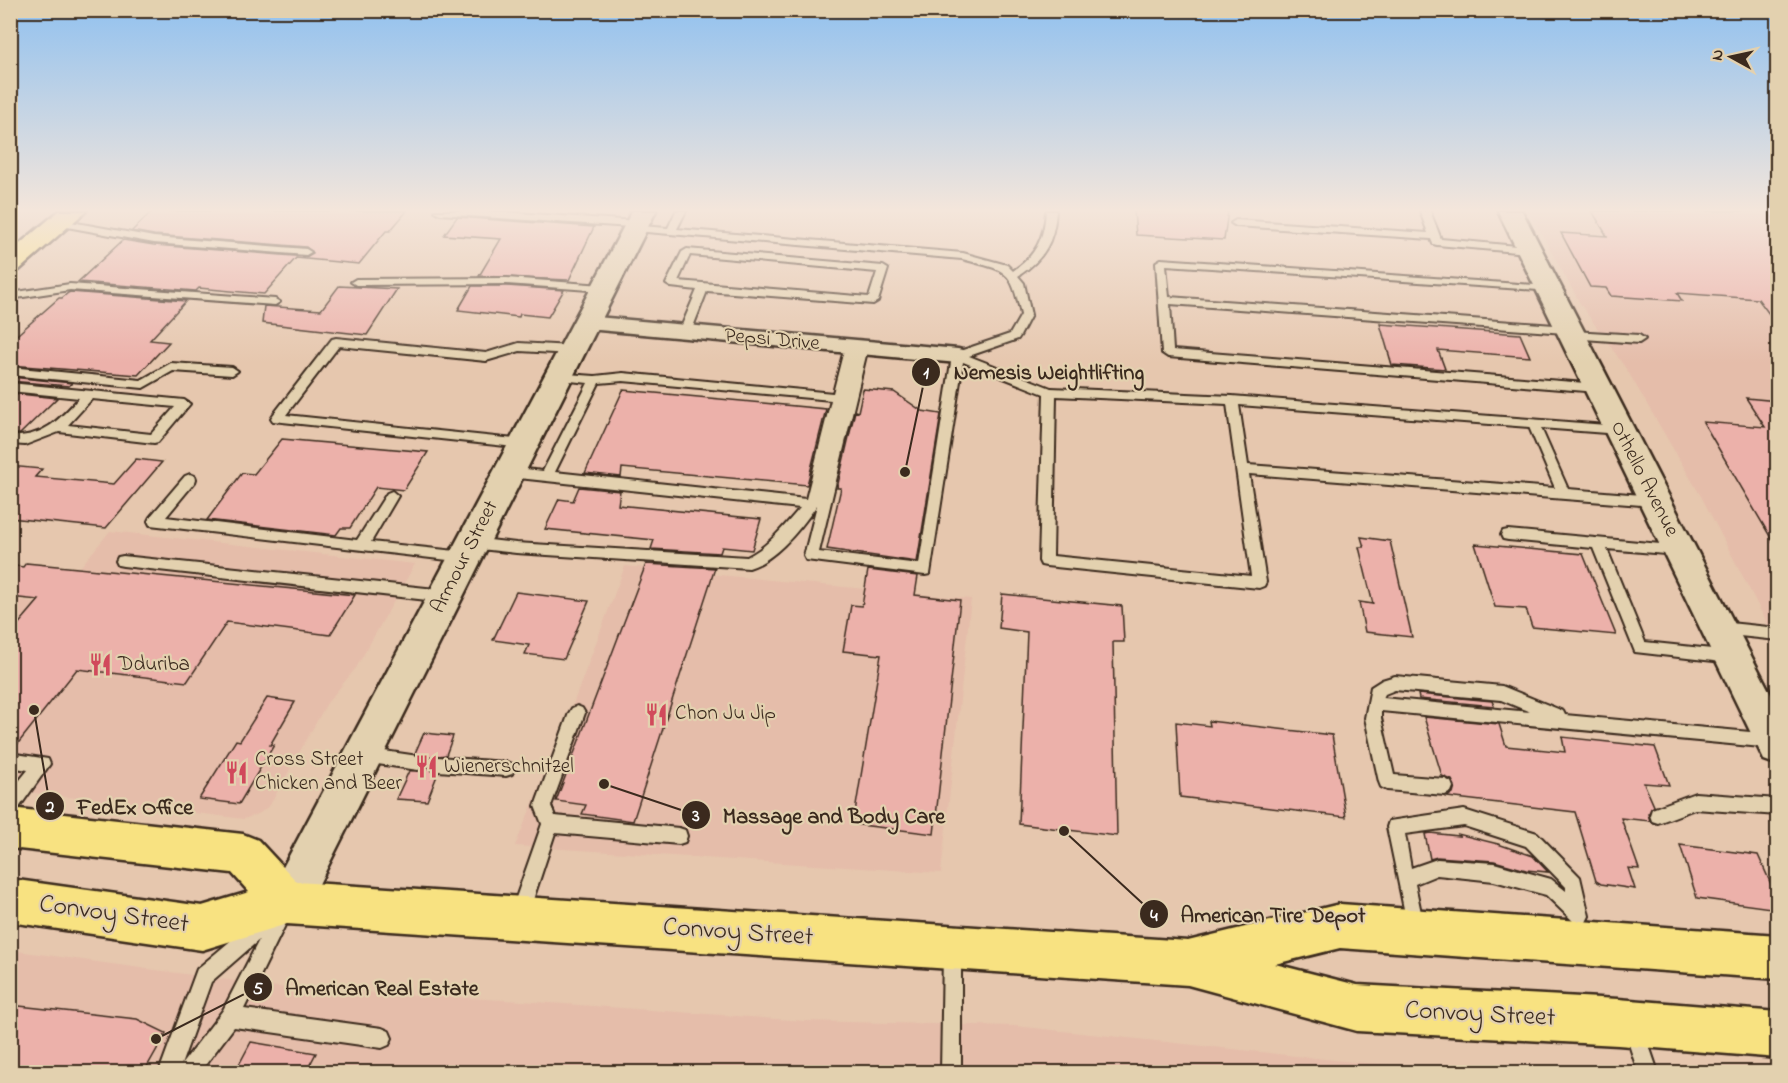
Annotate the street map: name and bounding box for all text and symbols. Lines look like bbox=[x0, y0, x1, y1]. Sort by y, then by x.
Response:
north arrow bbox=[1701, 27, 1761, 87]
text: N bbox=[1705, 48, 1731, 62]
street label: Pepsi Drive bbox=[723, 321, 821, 359]
callout: Nemesis Weightlifting bbox=[911, 352, 1156, 392]
text: Nemesis Weightlifting bbox=[954, 358, 1144, 391]
text: 1 bbox=[923, 361, 929, 387]
street label: Othello Avenue bbox=[1602, 416, 1686, 543]
street label: Armour Street bbox=[424, 495, 506, 619]
place label: Dduriba bbox=[117, 650, 190, 680]
restaurant icon: Dduriba bbox=[87, 652, 113, 678]
place label: Chon Ju Jip bbox=[675, 699, 776, 729]
restaurant icon: Chon Ju Jip bbox=[644, 701, 670, 727]
place label: Cross Street Chicken and Beer bbox=[255, 745, 403, 799]
place label: Wienerschnitzel bbox=[444, 752, 574, 782]
restaurant icon: Wienerschnitzel bbox=[413, 754, 439, 780]
restaurant icon: Cross Street Chicken and Beer bbox=[224, 759, 250, 785]
callout: FedEx Office bbox=[35, 786, 205, 826]
text: FedEx Office bbox=[76, 793, 194, 825]
text: 2 bbox=[45, 795, 55, 821]
callout: Massage and Body Care bbox=[681, 795, 957, 835]
text: Massage and Body Care bbox=[723, 802, 946, 835]
text: 3 bbox=[691, 804, 700, 830]
street label: Convoy Street bbox=[37, 886, 191, 944]
callout: American Tire Depot bbox=[1139, 894, 1378, 934]
text: American Tire Depot bbox=[1181, 901, 1366, 933]
text: 4 bbox=[1150, 904, 1158, 930]
street label: Convoy Street bbox=[662, 909, 815, 957]
callout: American Real Estate bbox=[243, 967, 491, 1007]
text: American Real Estate bbox=[285, 974, 480, 1006]
text: 5 bbox=[253, 977, 264, 1003]
street label: Convoy Street bbox=[1404, 992, 1556, 1038]

